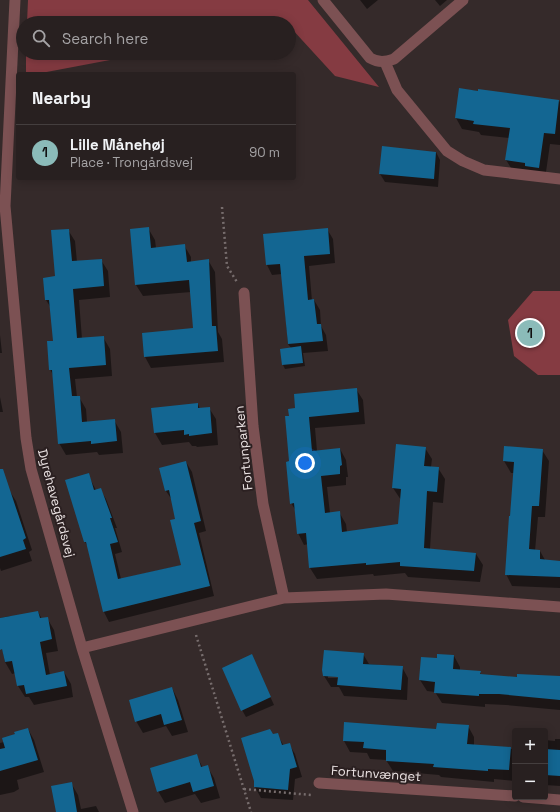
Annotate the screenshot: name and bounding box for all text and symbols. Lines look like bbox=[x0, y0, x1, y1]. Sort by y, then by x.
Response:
search box bbox=[16, 16, 296, 60]
icon: search bbox=[30, 27, 52, 49]
text: Search here bbox=[62, 29, 148, 48]
text: Nearby bbox=[32, 87, 91, 109]
text: Lille Månehøj bbox=[70, 135, 165, 154]
text: 1 bbox=[42, 144, 48, 161]
text: 90 m bbox=[249, 144, 280, 161]
text: Place · Trongårdsvej bbox=[70, 154, 193, 171]
pin: 1 bbox=[517, 318, 543, 348]
street label: Fortunparken bbox=[231, 405, 256, 491]
street label: Dyrehavegårdsvej bbox=[34, 447, 79, 559]
your location bbox=[295, 453, 315, 473]
map controls bbox=[512, 728, 548, 800]
button: + bbox=[512, 728, 548, 764]
street label: Fortunvænget bbox=[330, 762, 422, 785]
button: − bbox=[512, 764, 548, 800]

